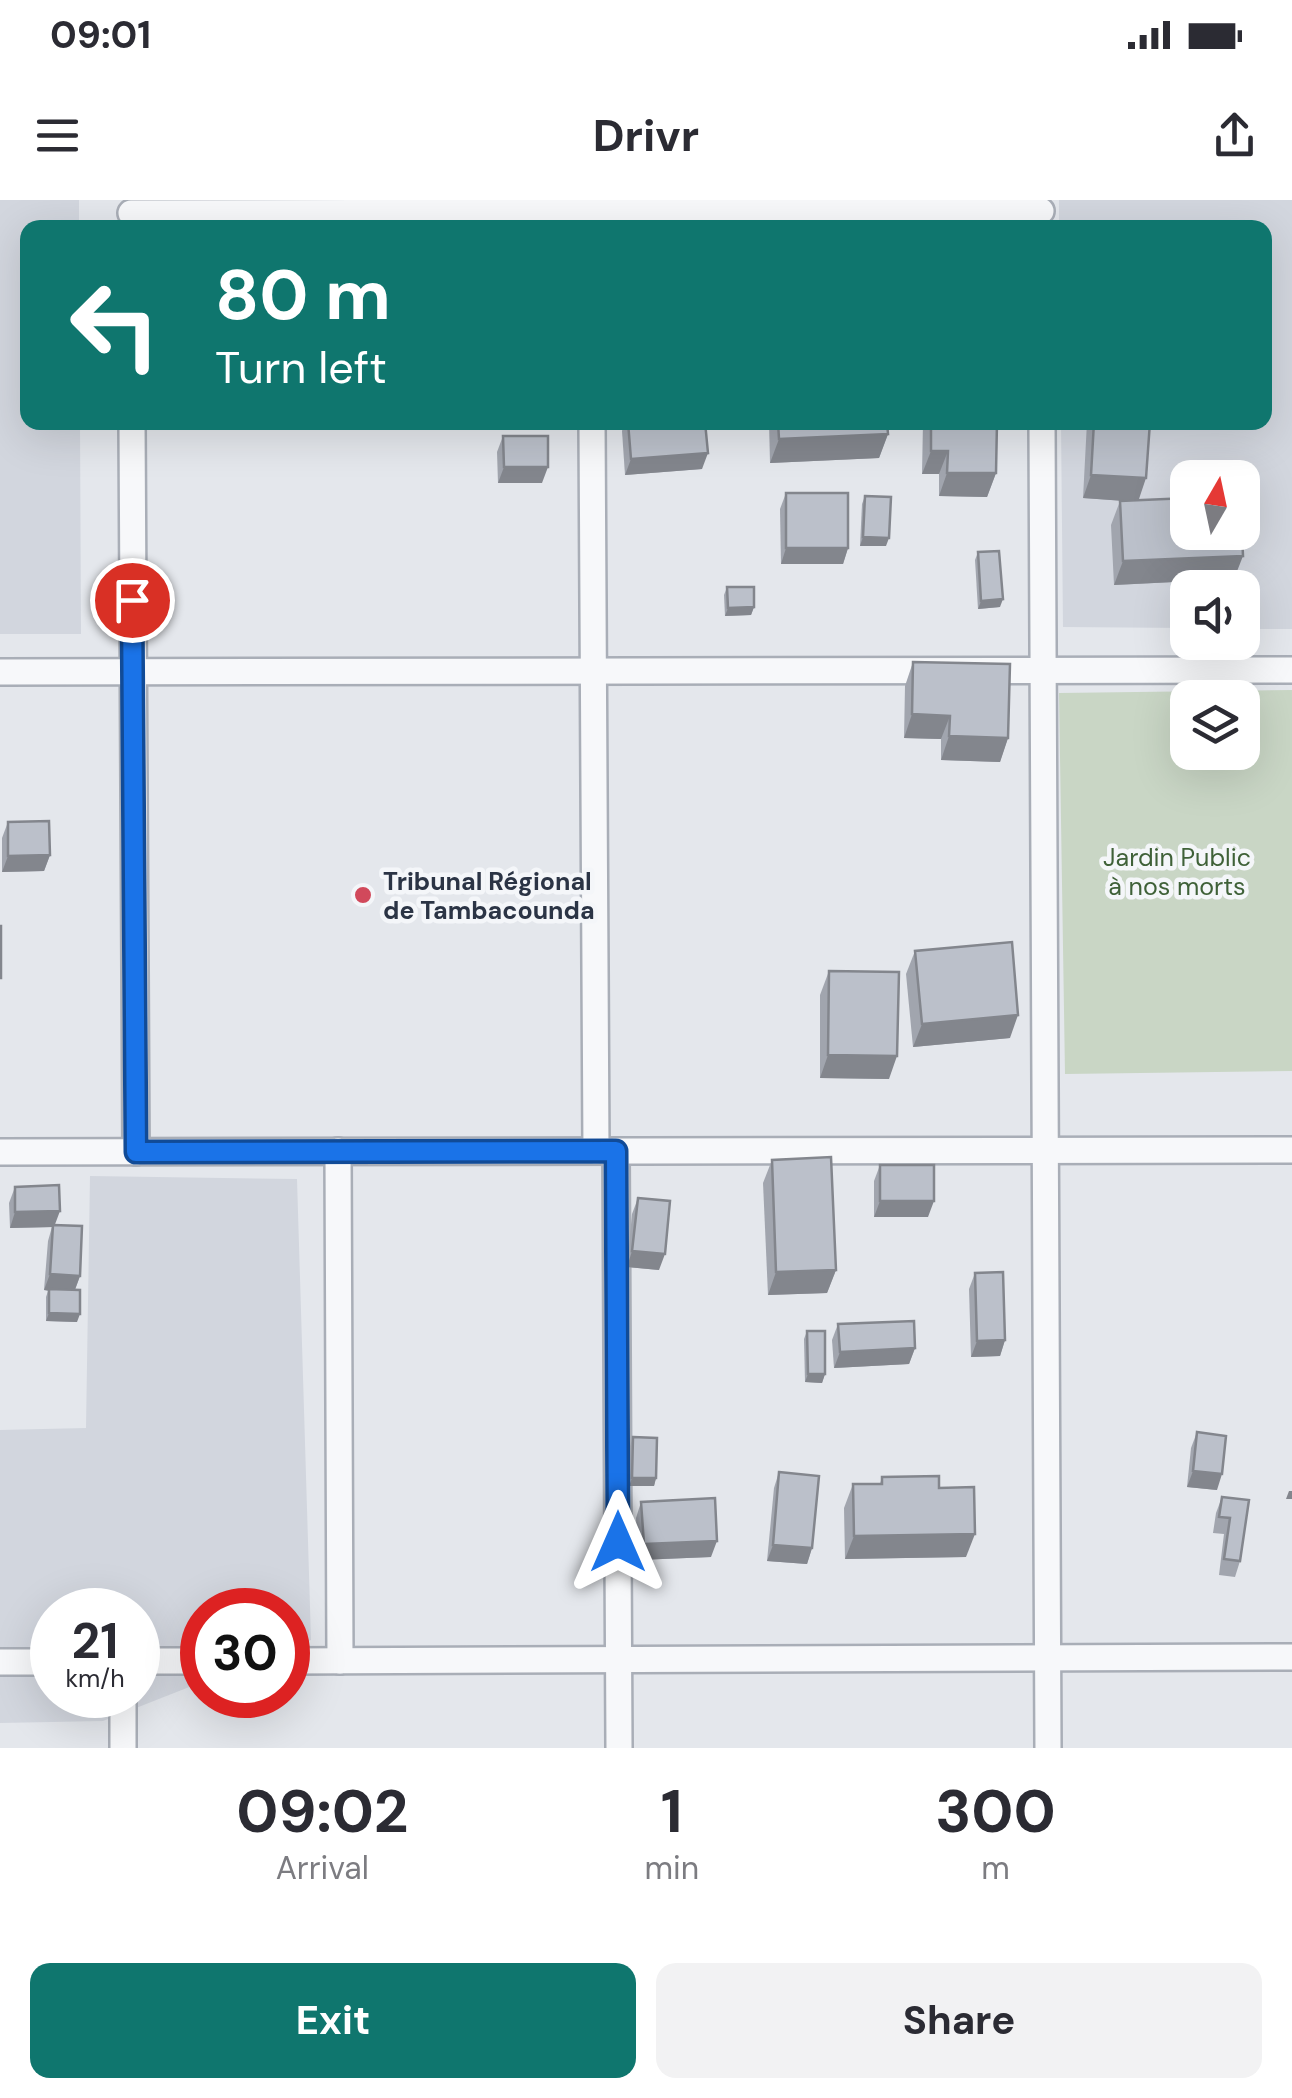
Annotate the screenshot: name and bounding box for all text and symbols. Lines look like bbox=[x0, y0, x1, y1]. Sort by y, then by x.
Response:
text: 09:01 bbox=[50, 10, 151, 60]
text: Drivr bbox=[593, 106, 699, 165]
icon: menu bbox=[30, 108, 85, 163]
icon: share bbox=[1207, 108, 1262, 163]
text: 80 m bbox=[215, 250, 391, 341]
icon: left bbox=[50, 260, 180, 390]
text: Turn left bbox=[215, 338, 387, 397]
north arrow bbox=[1170, 460, 1260, 550]
map controls bbox=[1170, 460, 1260, 770]
pin bbox=[90, 558, 175, 643]
button: sound bbox=[1170, 570, 1260, 660]
icon: arrive bbox=[105, 573, 160, 628]
button: layers bbox=[1170, 680, 1260, 770]
park label: Jardin Public à nos morts bbox=[1103, 841, 1251, 903]
place label: Tribunal Régional de Tambacounda bbox=[383, 865, 595, 927]
marker: Tribunal Régional de Tambacounda bbox=[352, 884, 374, 906]
position arrow bbox=[566, 1490, 670, 1594]
speed limit sign: 30 bbox=[180, 1588, 310, 1718]
text: 21 bbox=[71, 1608, 119, 1674]
text: km/h bbox=[65, 1662, 125, 1695]
text: 09:02 bbox=[236, 1772, 408, 1851]
text: 1 bbox=[661, 1772, 683, 1851]
text: 300 bbox=[935, 1772, 1056, 1851]
text: Arrival bbox=[276, 1847, 369, 1889]
text: min bbox=[644, 1847, 699, 1889]
text: m bbox=[981, 1847, 1010, 1889]
button: Exit bbox=[30, 1963, 636, 2078]
button: Share bbox=[656, 1963, 1262, 2078]

